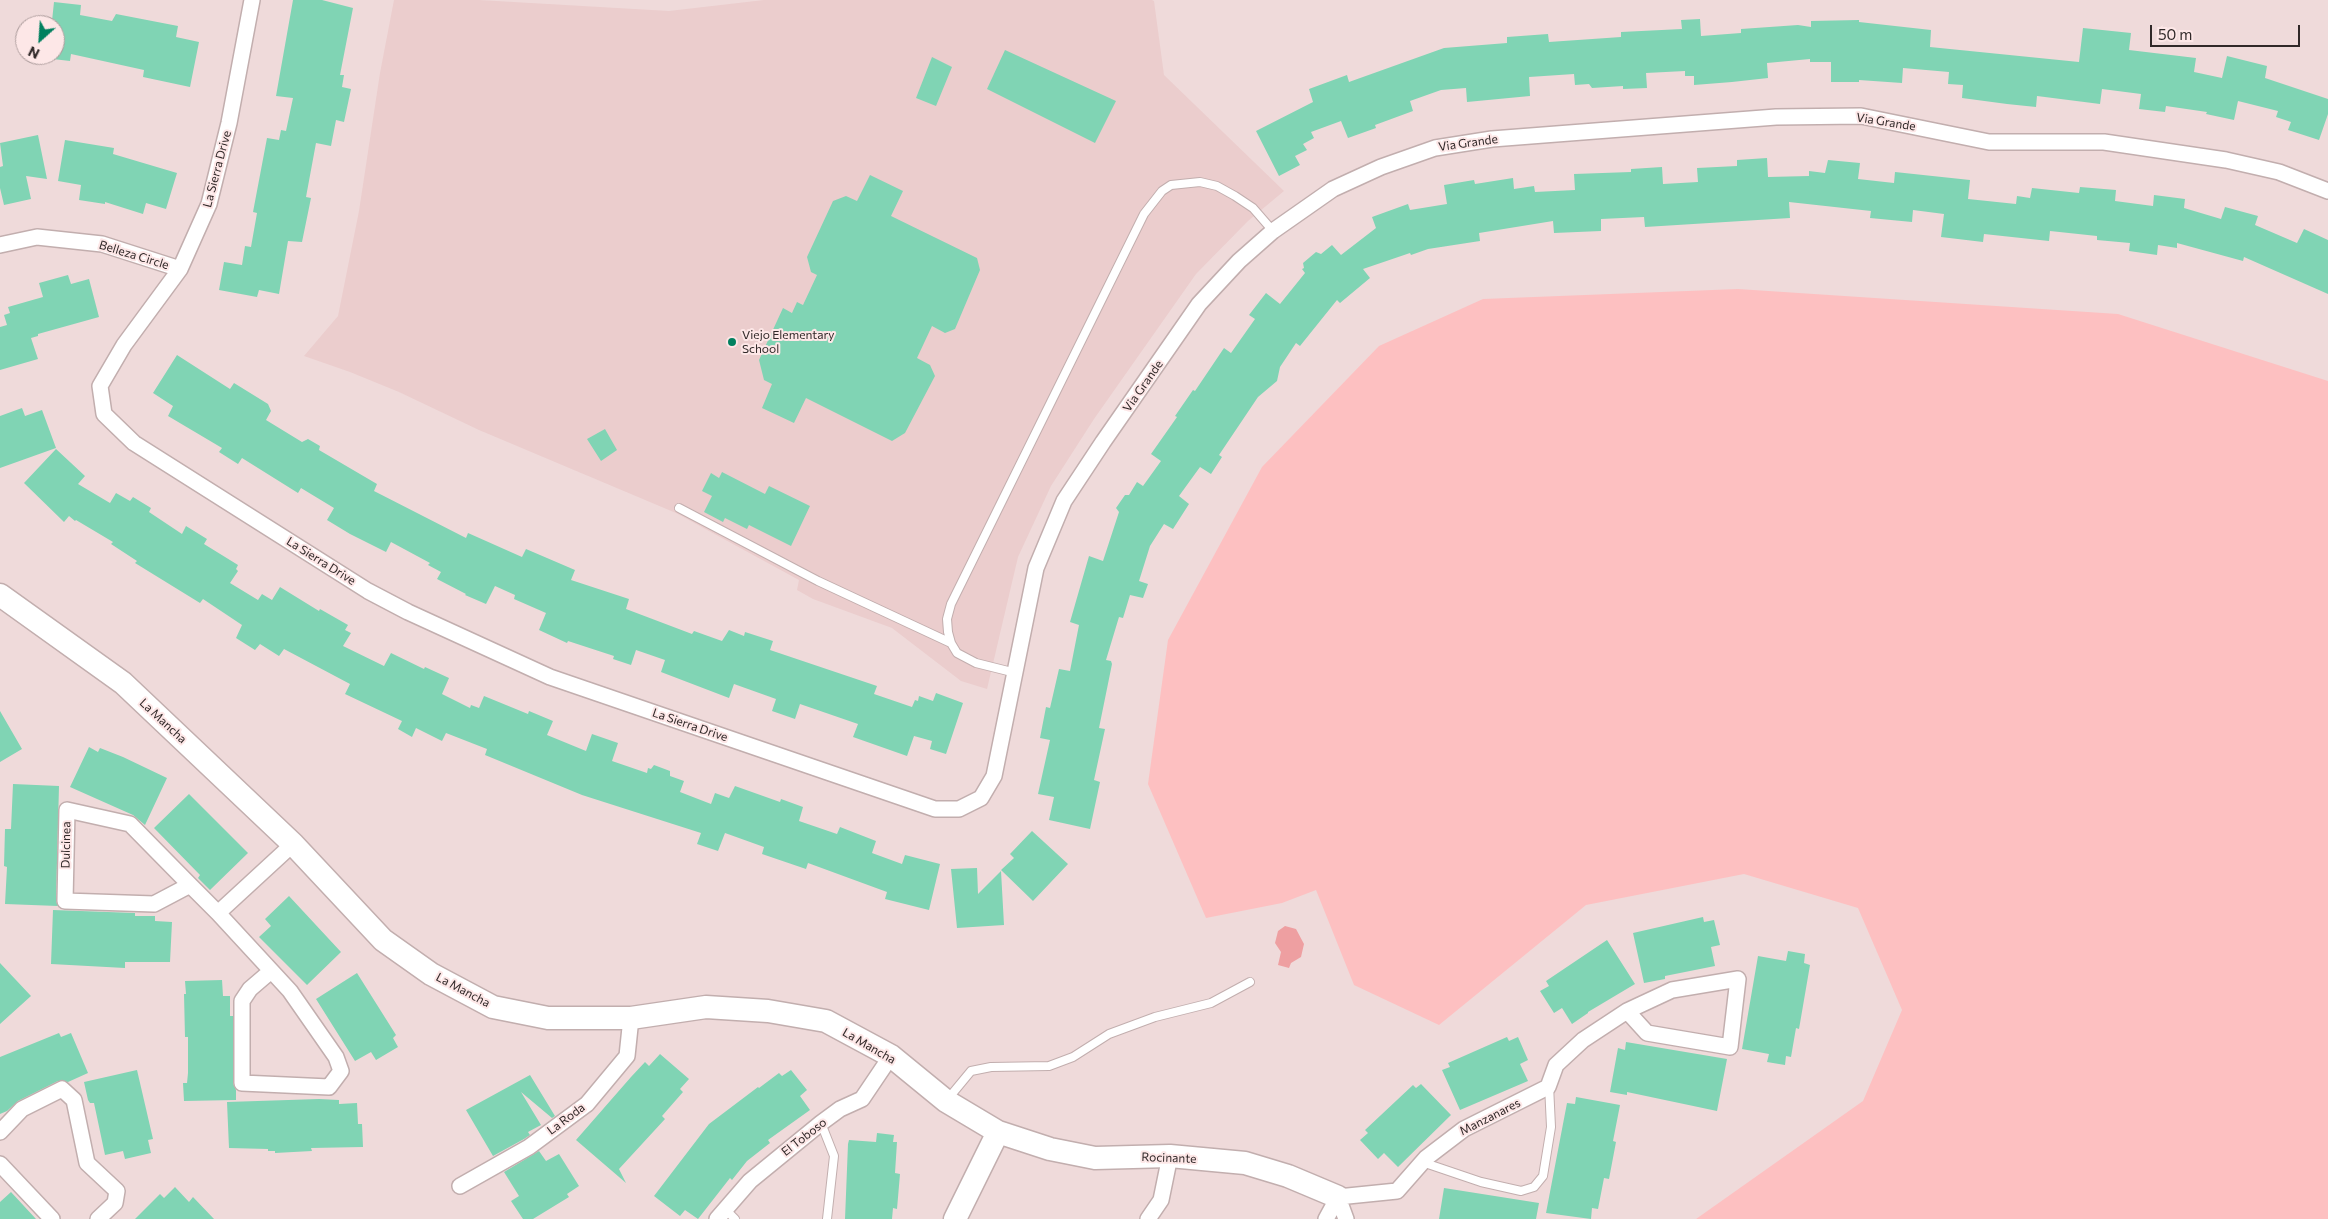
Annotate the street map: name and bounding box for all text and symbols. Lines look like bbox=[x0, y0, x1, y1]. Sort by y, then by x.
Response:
north arrow bbox=[15, 15, 65, 65]
scale bar bbox=[2153, 15, 2303, 47]
text: 50 m bbox=[2158, 25, 2192, 43]
text: N bbox=[25, 43, 42, 63]
street label: Via Grande bbox=[1855, 110, 1917, 134]
street label: La Sierra Drive bbox=[200, 129, 234, 209]
street label: Via Grande bbox=[1437, 132, 1499, 154]
street label: Belleza Circle bbox=[97, 238, 171, 272]
place label: Viejo Elementary School bbox=[742, 328, 835, 356]
marker: Viejo Elementary School bbox=[726, 336, 738, 348]
street label: Via Grande bbox=[1120, 357, 1166, 415]
street label: La Sierra Drive bbox=[284, 534, 358, 588]
street label: La Mancha bbox=[136, 696, 190, 746]
street label: La Sierra Drive bbox=[650, 705, 730, 745]
street label: Dulcinea bbox=[58, 821, 74, 869]
street label: La Mancha bbox=[434, 970, 492, 1010]
street label: La Mancha bbox=[840, 1025, 898, 1067]
street label: Manzanares bbox=[1457, 1096, 1523, 1138]
street label: La Roda bbox=[544, 1100, 588, 1138]
street label: El Toboso bbox=[779, 1115, 829, 1159]
street label: Rocinante bbox=[1141, 1150, 1197, 1166]

